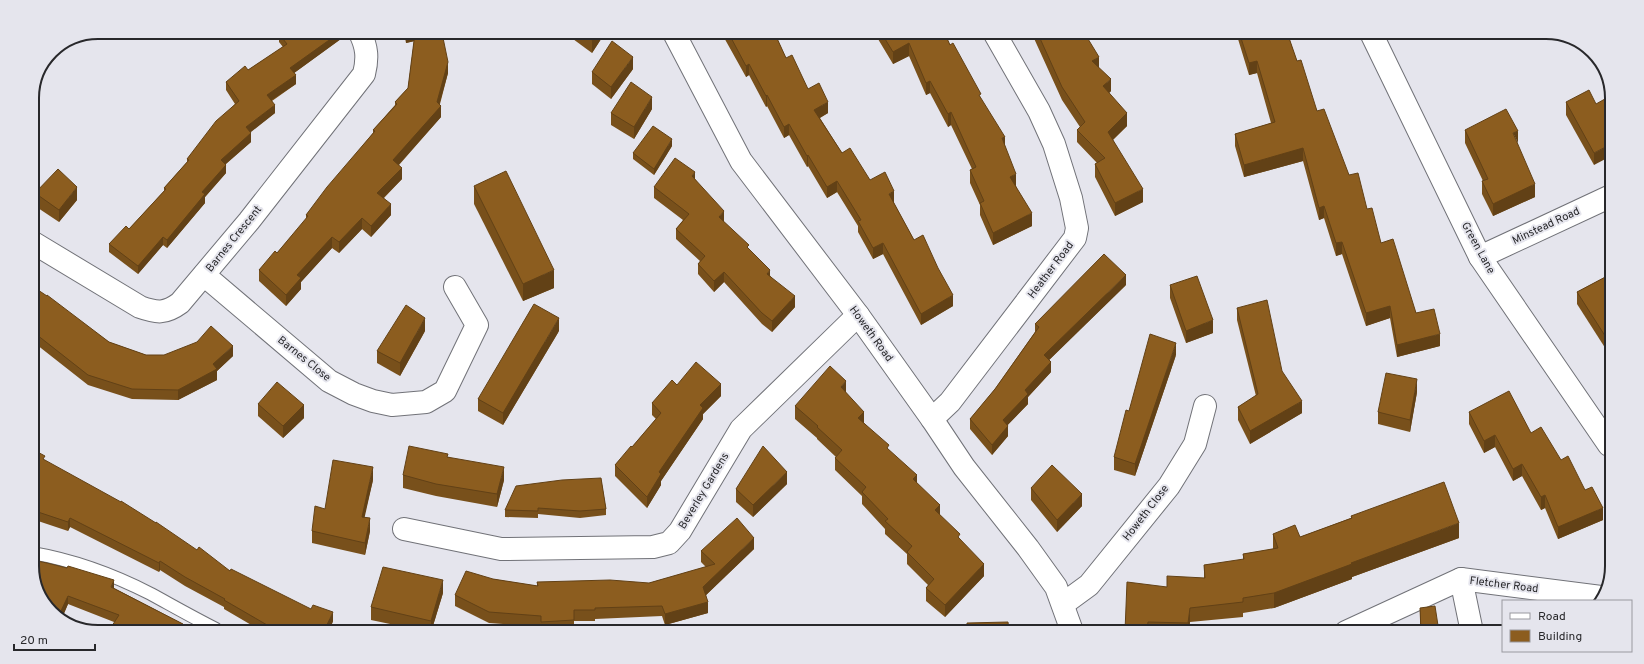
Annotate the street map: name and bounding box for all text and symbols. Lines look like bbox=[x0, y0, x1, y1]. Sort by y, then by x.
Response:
street label: Barnes Crescent bbox=[203, 203, 265, 275]
street label: Minstead Road bbox=[1510, 204, 1582, 248]
street label: Green Lane bbox=[1458, 220, 1498, 276]
street label: Heather Road bbox=[1025, 239, 1077, 301]
street label: Howeth Road bbox=[846, 303, 896, 365]
street label: Barnes Close bbox=[275, 333, 333, 385]
street label: Beverley Gardens bbox=[676, 450, 732, 532]
street label: Howeth Close bbox=[1120, 482, 1172, 544]
street label: Fletcher Road bbox=[1469, 574, 1539, 596]
legend bbox=[1502, 600, 1632, 652]
text: Road bbox=[1538, 609, 1566, 625]
scale bar bbox=[14, 626, 95, 652]
text: Building bbox=[1538, 629, 1582, 645]
text: 20 m bbox=[20, 633, 48, 649]

